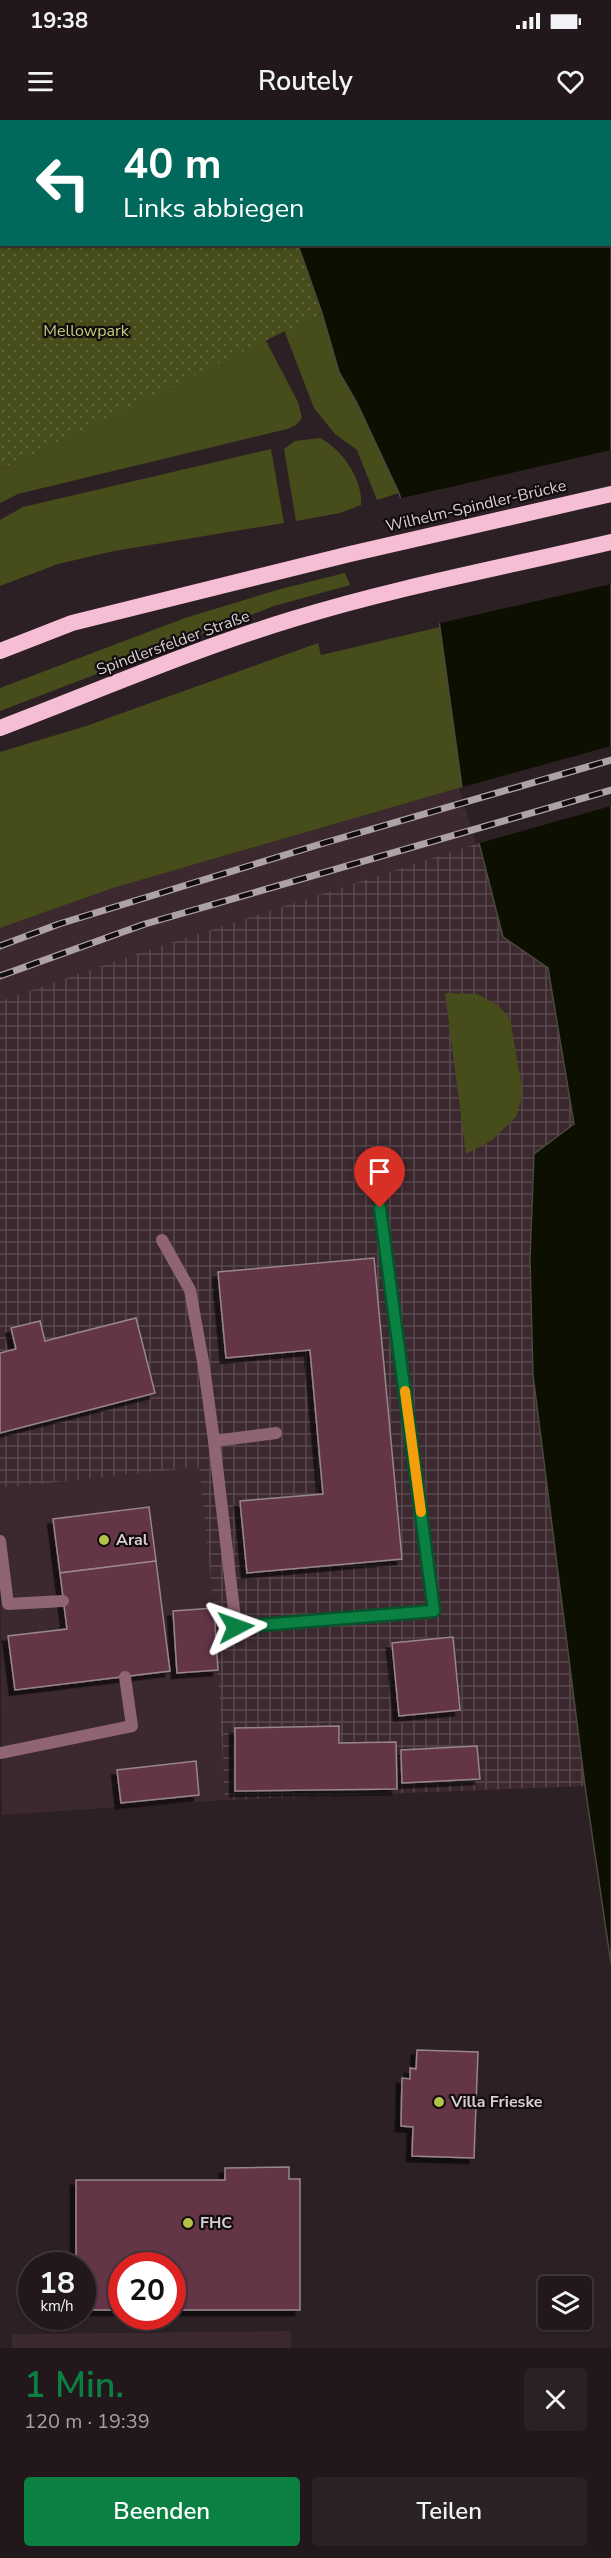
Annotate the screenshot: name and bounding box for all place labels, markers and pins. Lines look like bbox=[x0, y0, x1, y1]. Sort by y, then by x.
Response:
pin bbox=[354, 1146, 405, 1208]
place label: Aral bbox=[116, 1529, 148, 1551]
marker: Aral bbox=[97, 1533, 111, 1547]
place label: Villa Frieske bbox=[450, 2091, 543, 2113]
marker: Villa Frieske bbox=[432, 2095, 446, 2109]
place label: FHC bbox=[200, 2212, 232, 2234]
marker: FHC bbox=[181, 2216, 195, 2230]

